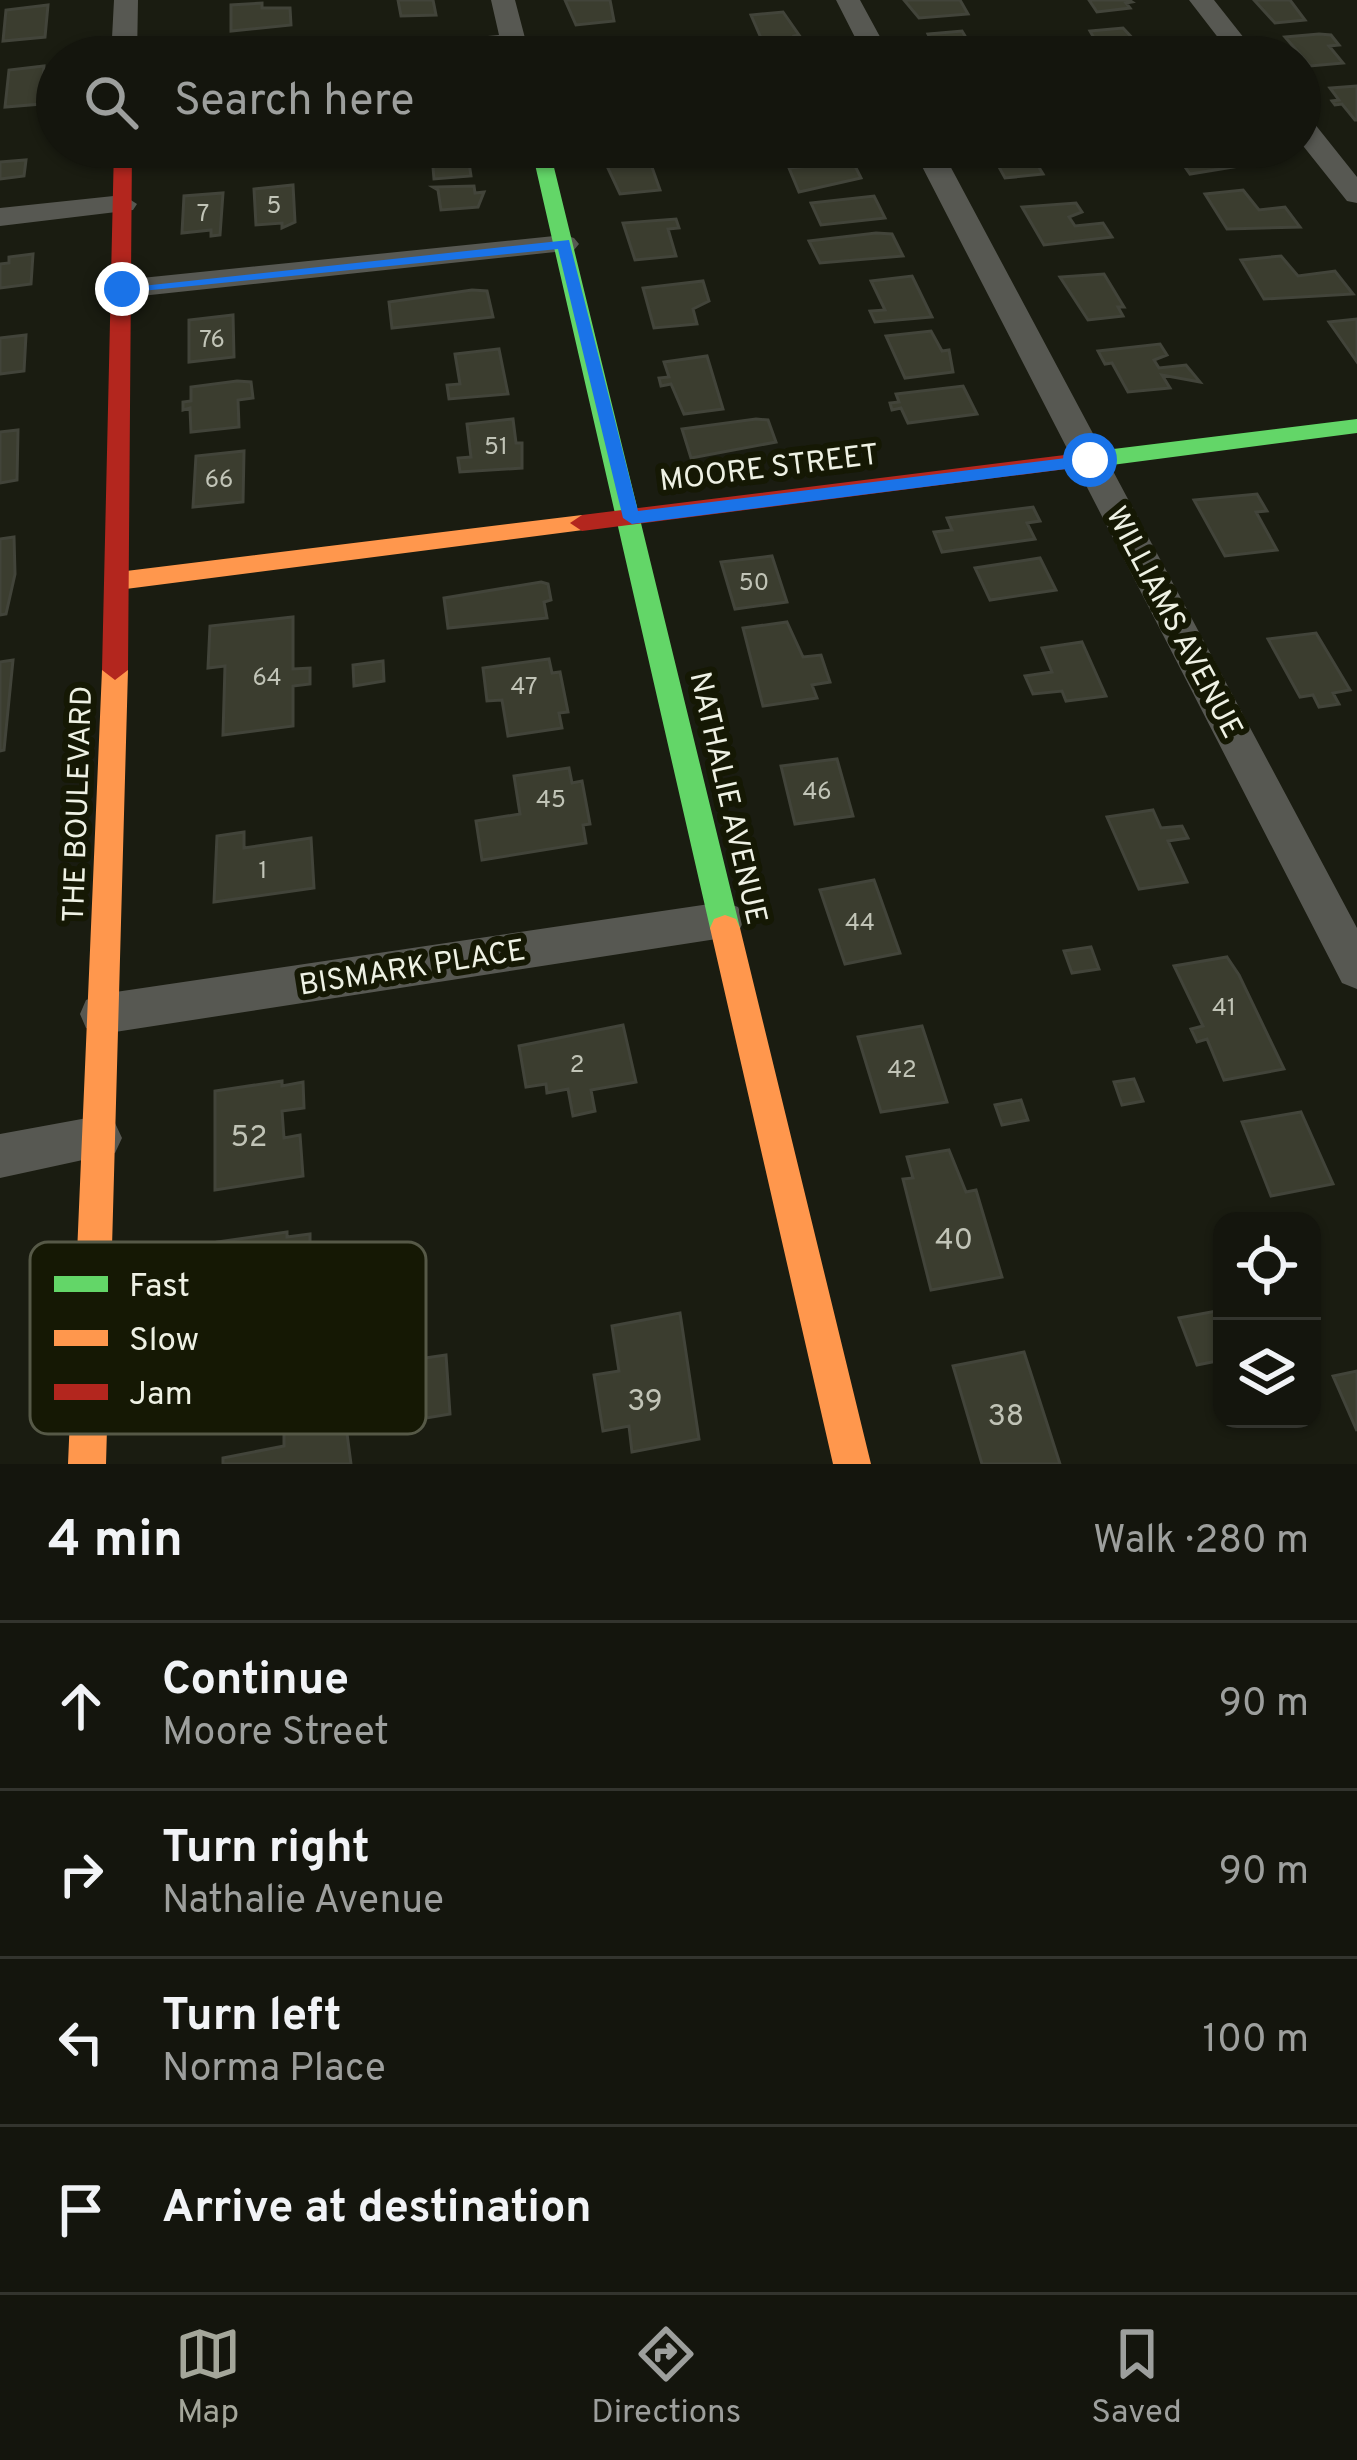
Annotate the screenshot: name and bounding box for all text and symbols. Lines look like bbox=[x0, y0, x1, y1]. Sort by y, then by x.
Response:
search box bbox=[36, 36, 1321, 168]
icon: search bbox=[78, 69, 144, 135]
text: Search here bbox=[174, 74, 414, 131]
house number: 5 bbox=[267, 192, 281, 222]
house number: 7 bbox=[197, 200, 209, 230]
route end bbox=[95, 262, 149, 316]
house number: 76 bbox=[199, 326, 225, 356]
house number: 51 bbox=[484, 433, 508, 463]
route start bbox=[1063, 433, 1117, 487]
street label: MOORE STREET bbox=[658, 438, 881, 501]
house number: 66 bbox=[205, 466, 233, 496]
street label: WILLIAMS AVENUE bbox=[1096, 501, 1249, 745]
house number: 50 bbox=[739, 569, 769, 599]
house number: 64 bbox=[252, 664, 282, 694]
street label: NATHALIE AVENUE bbox=[679, 669, 774, 929]
house number: 47 bbox=[510, 673, 538, 703]
street label: THE BOULEVARD bbox=[57, 685, 102, 923]
house number: 46 bbox=[802, 778, 832, 808]
house number: 45 bbox=[536, 786, 566, 816]
house number: 1 bbox=[259, 857, 267, 887]
house number: 44 bbox=[845, 909, 875, 939]
street label: BISMARK PLACE bbox=[297, 933, 528, 1006]
house number: 41 bbox=[1212, 994, 1236, 1024]
house number: 2 bbox=[570, 1051, 584, 1081]
house number: 42 bbox=[887, 1056, 917, 1086]
house number: 52 bbox=[231, 1120, 267, 1157]
map controls bbox=[1213, 1212, 1321, 1428]
button: locate bbox=[1213, 1212, 1321, 1320]
house number: 40 bbox=[935, 1223, 973, 1260]
legend bbox=[30, 1242, 426, 1434]
text: Fast bbox=[129, 1267, 190, 1309]
button: layers bbox=[1213, 1320, 1321, 1428]
text: Slow bbox=[129, 1321, 199, 1363]
text: Jam bbox=[129, 1375, 193, 1417]
house number: 39 bbox=[627, 1384, 663, 1421]
house number: 38 bbox=[988, 1399, 1024, 1436]
text: 4 min bbox=[48, 1510, 183, 1575]
text: Walk · 280 m bbox=[1093, 1518, 1309, 1567]
text: Continue bbox=[162, 1653, 349, 1710]
icon: ahead bbox=[48, 1673, 114, 1739]
text: 90 m bbox=[1219, 1681, 1309, 1730]
text: Moore Street bbox=[162, 1710, 389, 1759]
text: Turn right bbox=[162, 1821, 370, 1878]
icon: right bbox=[48, 1841, 114, 1907]
text: 90 m bbox=[1219, 1849, 1309, 1898]
text: Nathalie Avenue bbox=[162, 1878, 444, 1927]
text: Turn left bbox=[162, 1989, 341, 2046]
icon: left bbox=[48, 2009, 114, 2075]
text: 100 m bbox=[1202, 2017, 1309, 2066]
text: Norma Place bbox=[162, 2046, 386, 2095]
icon: arrive bbox=[48, 2177, 114, 2243]
text: Arrive at destination bbox=[162, 2181, 592, 2238]
tab: Map bbox=[175, 2321, 241, 2435]
tab: Directions bbox=[591, 2321, 741, 2435]
tab: Saved bbox=[1091, 2321, 1182, 2435]

